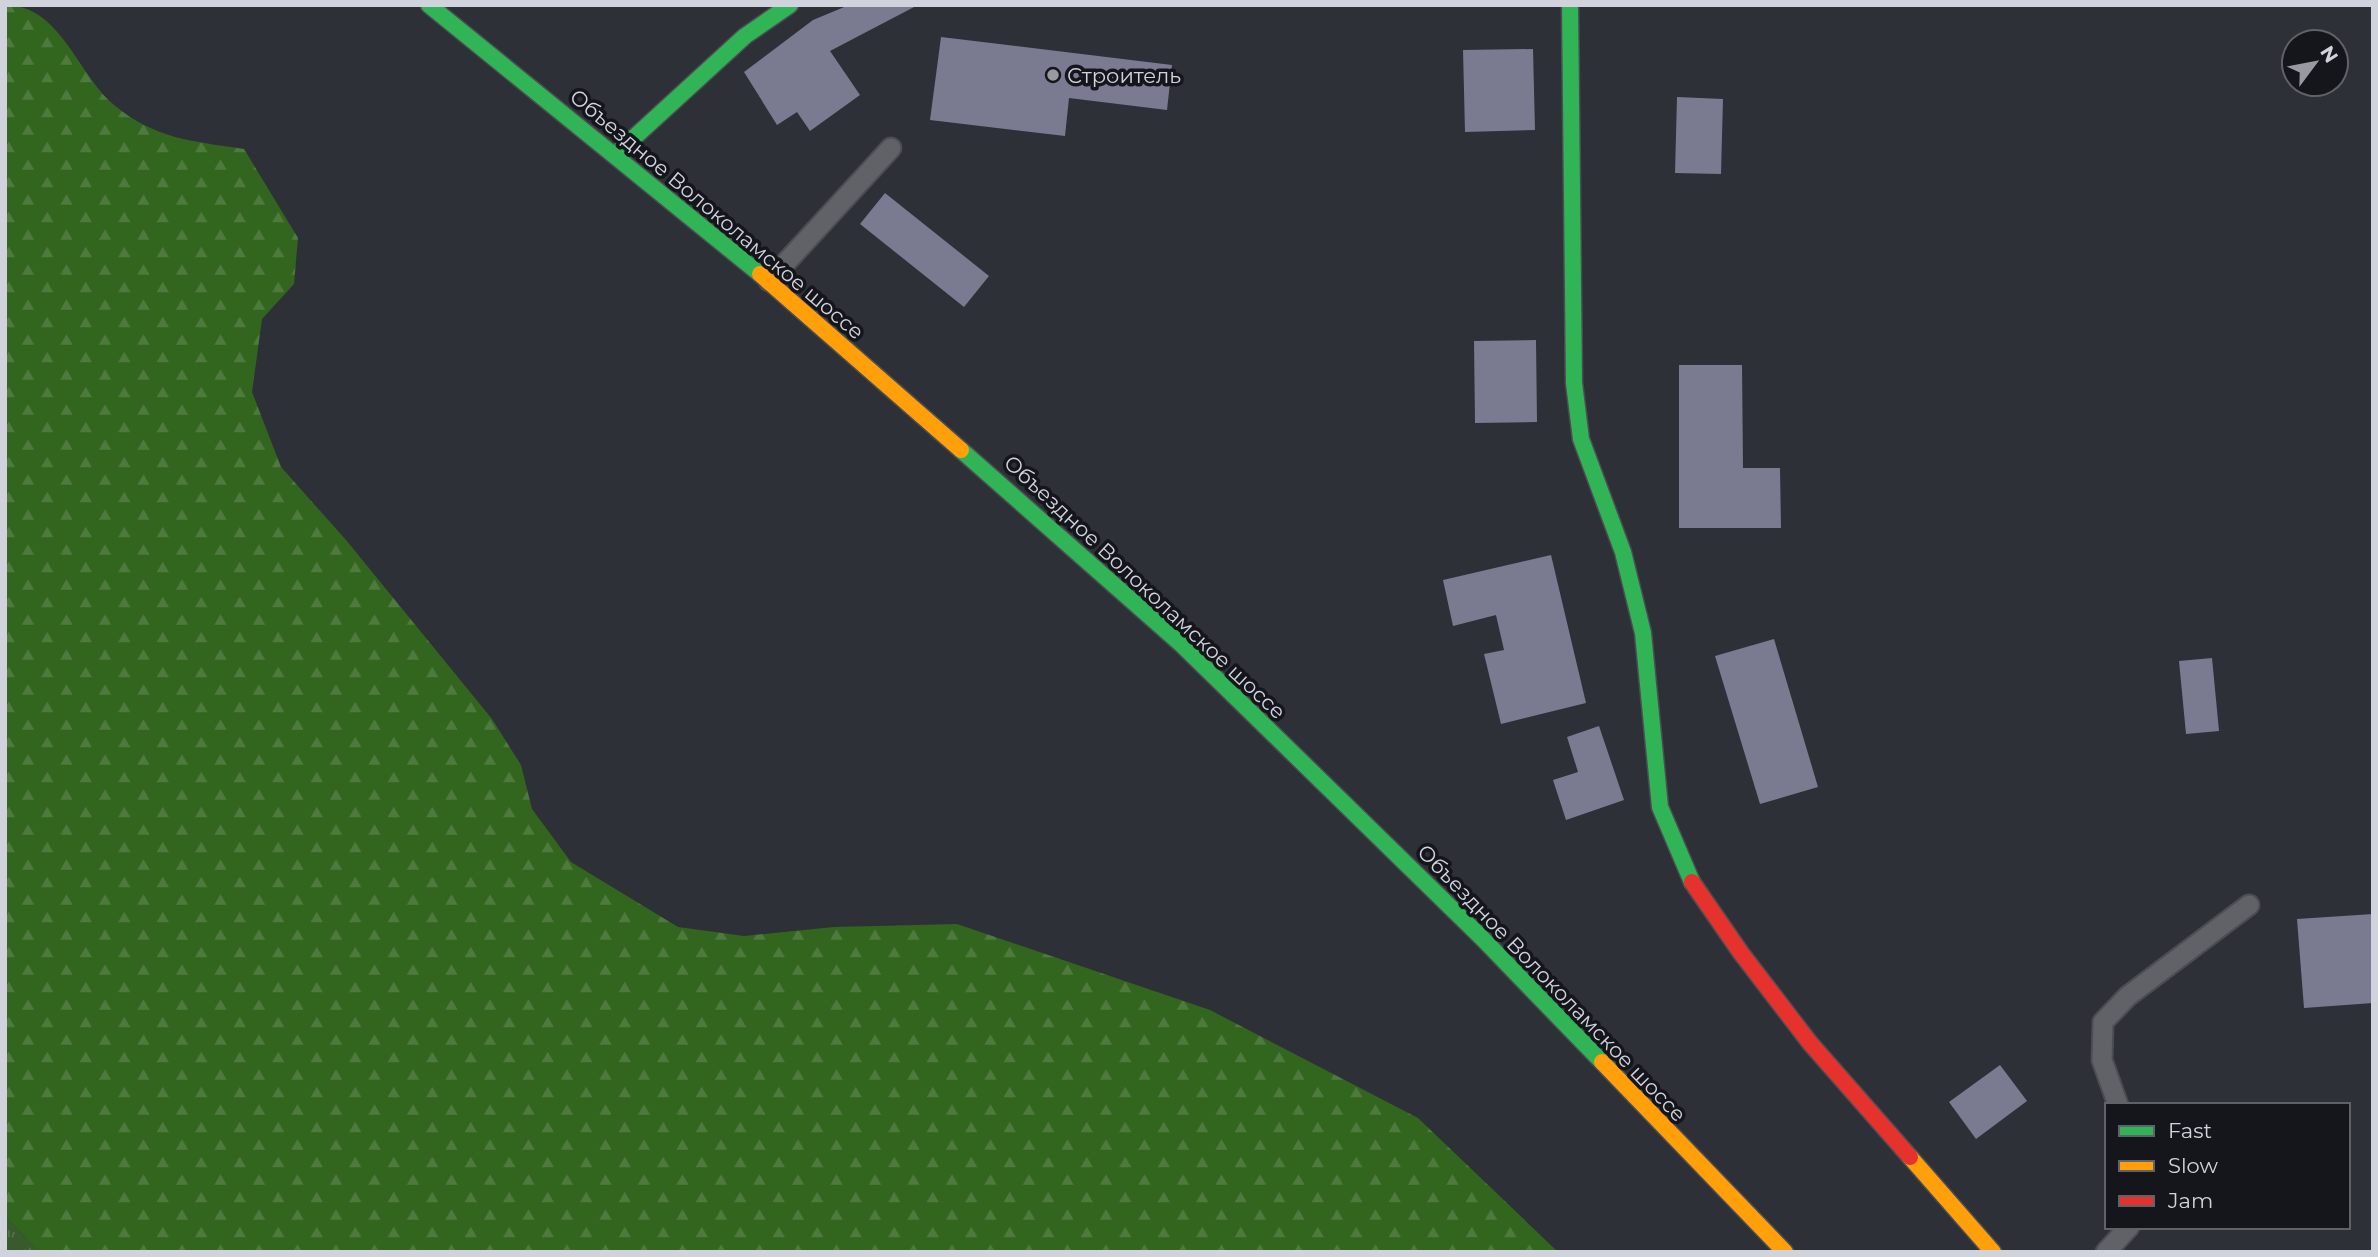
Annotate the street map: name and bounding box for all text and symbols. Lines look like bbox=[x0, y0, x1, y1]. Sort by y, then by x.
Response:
north arrow bbox=[2280, 28, 2350, 98]
text: N bbox=[2315, 42, 2343, 67]
place label: Строитель bbox=[1067, 63, 1181, 88]
marker: Строитель bbox=[1045, 67, 1061, 83]
street label: Объездное Волоколамское шоссе bbox=[565, 84, 869, 344]
street label: Объездное Волоколамское шоссе bbox=[999, 450, 1291, 724]
street label: Объездное Волоколамское шоссе bbox=[1413, 839, 1691, 1127]
legend bbox=[2105, 1103, 2350, 1229]
text: Fast bbox=[2168, 1118, 2212, 1143]
text: Slow bbox=[2168, 1153, 2218, 1178]
text: Jam bbox=[2167, 1188, 2213, 1213]

